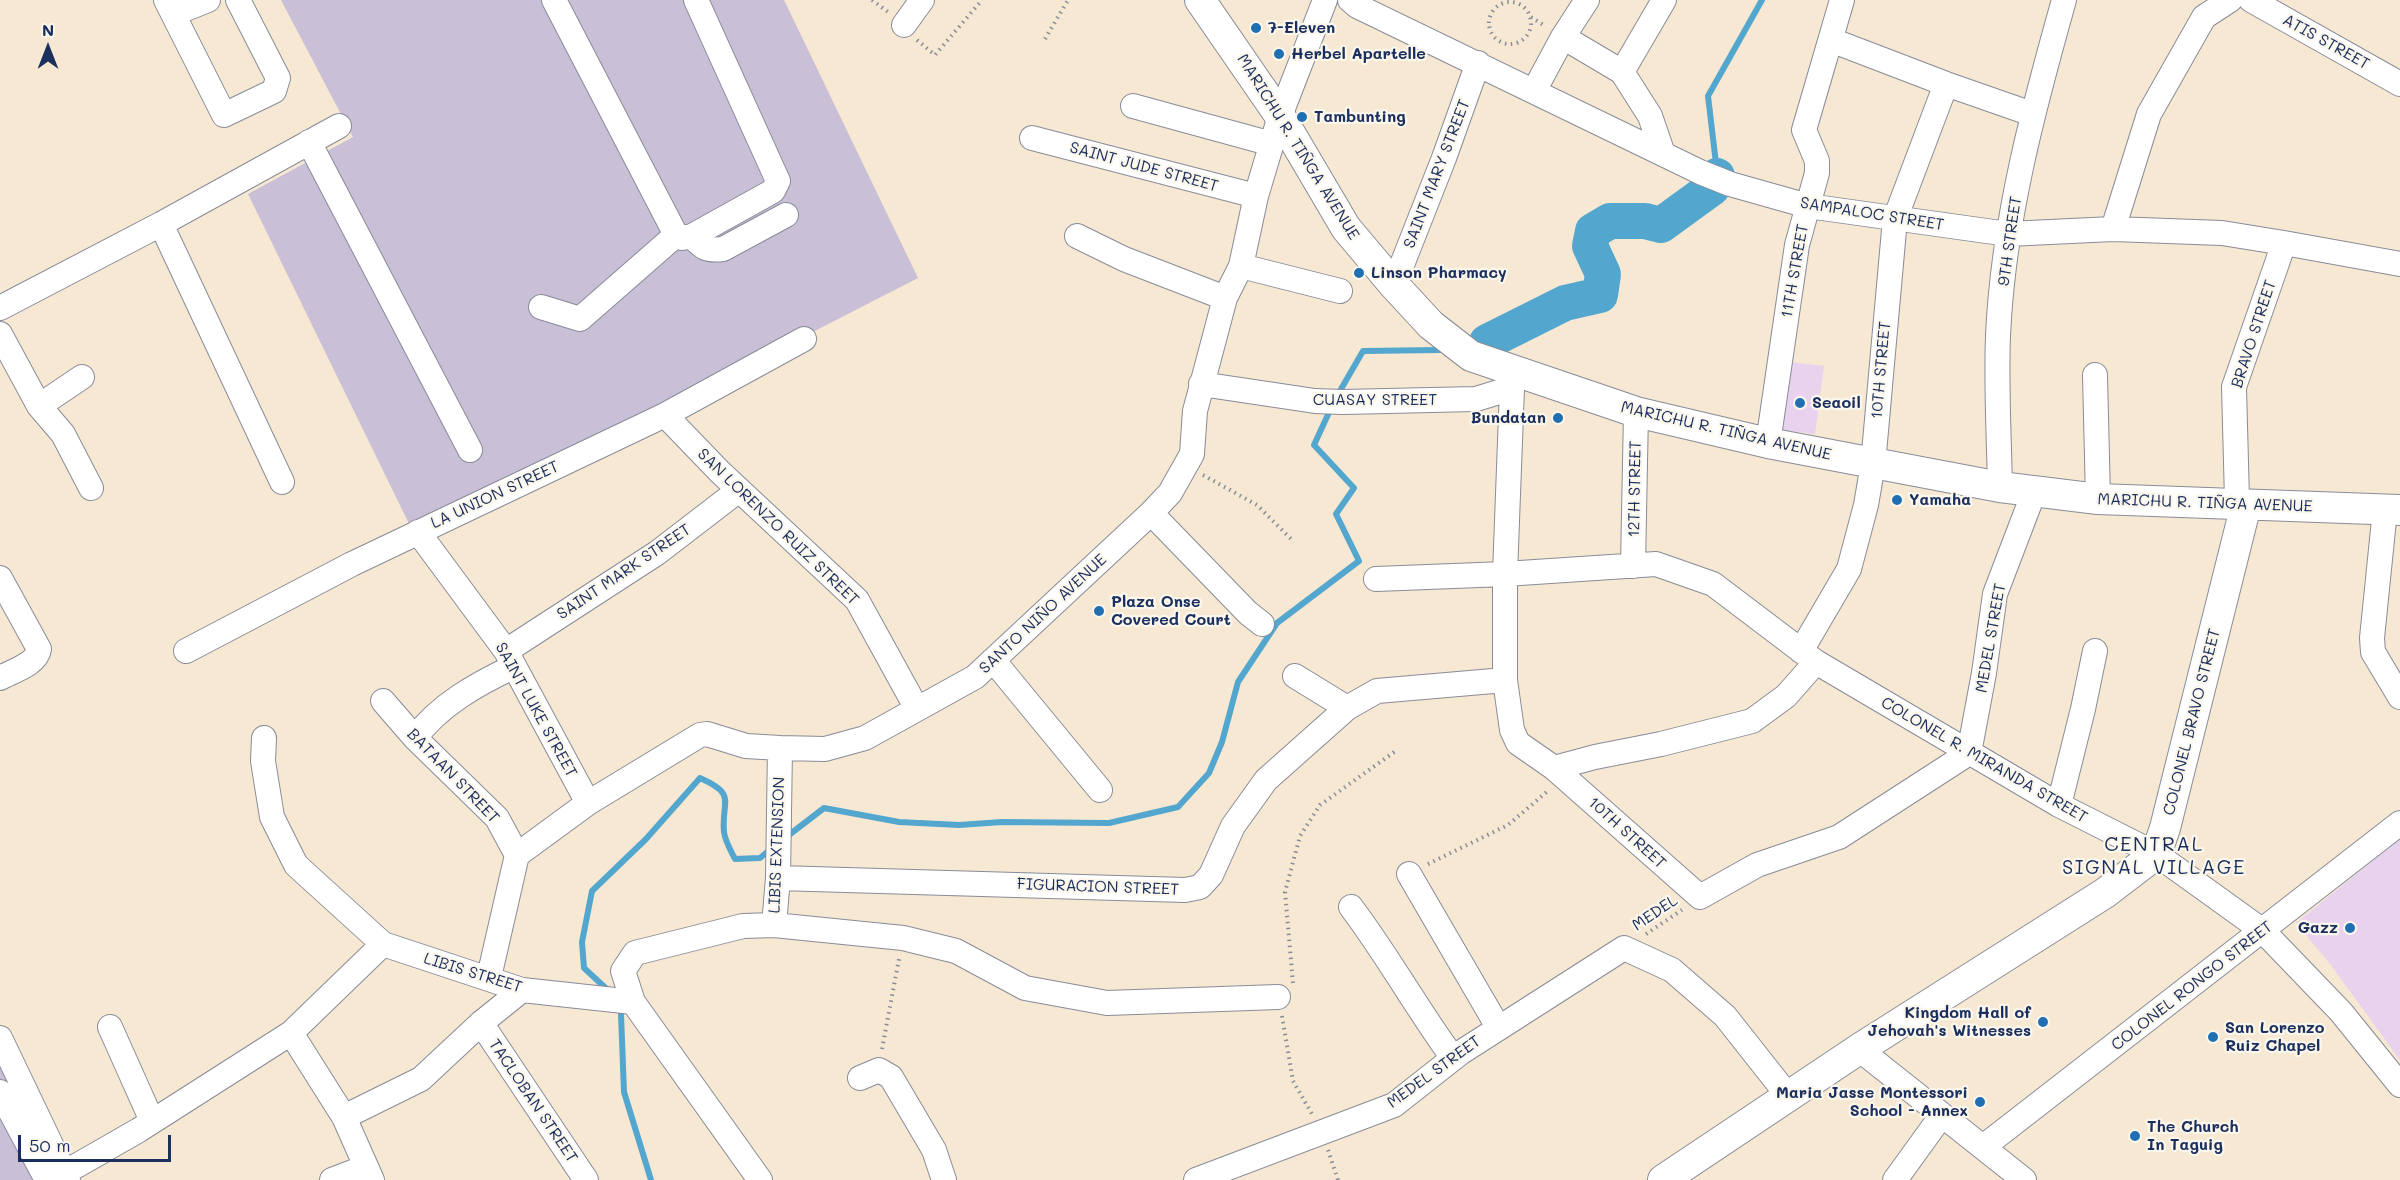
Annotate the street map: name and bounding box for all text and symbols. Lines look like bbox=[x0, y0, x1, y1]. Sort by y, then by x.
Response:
street label: ATIS STREET bbox=[2279, 10, 2373, 74]
north arrow bbox=[18, 18, 78, 78]
place label: 7-Eleven bbox=[1268, 18, 1335, 38]
text: N bbox=[42, 19, 54, 40]
marker: 7-Eleven bbox=[1249, 21, 1263, 35]
place label: Herbel Apartelle bbox=[1291, 44, 1426, 64]
marker: Herbel Apartelle bbox=[1272, 47, 1286, 61]
street label: MARICHU R. TIÑGA AVENUE bbox=[1233, 51, 1363, 243]
street label: SAINT MARY STREET bbox=[1400, 97, 1474, 251]
place label: Tambunting bbox=[1314, 107, 1406, 127]
marker: Tambunting bbox=[1295, 110, 1309, 124]
street label: SAINT JUDE STREET bbox=[1068, 138, 1220, 196]
street label: SAMPALOC STREET bbox=[1799, 193, 1945, 235]
street label: 9TH STREET bbox=[1994, 195, 2026, 287]
street label: 11TH STREET bbox=[1777, 222, 1813, 320]
place label: Linson Pharmacy bbox=[1371, 263, 1507, 283]
marker: Linson Pharmacy bbox=[1352, 266, 1366, 280]
street label: BRAVO STREET bbox=[2228, 278, 2280, 390]
street label: 10TH STREET bbox=[1867, 320, 1895, 420]
street label: CUASAY STREET bbox=[1313, 390, 1437, 410]
place label: Seaoil bbox=[1812, 393, 1861, 413]
marker: Seaoil bbox=[1793, 396, 1807, 410]
street label: MARICHU R. TIÑGA AVENUE bbox=[1619, 397, 1833, 465]
place label: Bundatan bbox=[1471, 408, 1546, 428]
marker: Bundatan bbox=[1551, 411, 1565, 425]
street label: 12TH STREET bbox=[1625, 440, 1645, 538]
street label: SAN LORENZO RUIZ STREET bbox=[693, 445, 863, 609]
street label: LA UNION STREET bbox=[428, 457, 562, 533]
place label: Yamaha bbox=[1909, 490, 1971, 510]
street label: MARICHU R. TIÑGA AVENUE bbox=[2097, 490, 2313, 516]
marker: Yamaha bbox=[1890, 493, 1904, 507]
street label: SAINT MARK STREET bbox=[553, 520, 695, 624]
street label: SANTO NIÑO AVENUE bbox=[975, 550, 1111, 678]
street label: MEDEL STREET bbox=[1972, 582, 2010, 694]
place label: Plaza Onse Covered Court bbox=[1111, 592, 1231, 630]
marker: Plaza Onse Covered Court bbox=[1092, 604, 1106, 618]
street label: COLONEL BRAVO STREET bbox=[2159, 626, 2225, 818]
street label: SAINT LUKE STREET bbox=[491, 639, 581, 781]
street label: COLONEL R. MIRANDA STREET bbox=[1877, 693, 2091, 827]
street label: BATAAN STREET bbox=[403, 725, 503, 827]
street label: LIBIS EXTENSION bbox=[765, 776, 789, 914]
street label: 10TH STREET bbox=[1584, 793, 1670, 873]
district label: CENTRAL SIGNAL VILLAGE bbox=[2062, 833, 2246, 880]
street label: FIGURACION STREET bbox=[1017, 875, 1179, 899]
street label: MEDEL bbox=[1629, 891, 1681, 935]
street label: COLONEL RONGO STREET bbox=[2107, 917, 2277, 1055]
place label: Gazz bbox=[2298, 918, 2338, 938]
marker: Gazz bbox=[2343, 921, 2357, 935]
street label: LIBIS STREET bbox=[421, 949, 525, 997]
place label: Kingdom Hall of Jehovah's Witnesses bbox=[1867, 1003, 2031, 1041]
marker: Kingdom Hall of Jehovah's Witnesses bbox=[2036, 1015, 2050, 1029]
place label: San Lorenzo Ruiz Chapel bbox=[2225, 1018, 2325, 1056]
marker: San Lorenzo Ruiz Chapel bbox=[2206, 1030, 2220, 1044]
street label: MEDEL STREET bbox=[1383, 1032, 1485, 1112]
street label: TACLOBAN STREET bbox=[485, 1036, 581, 1166]
place label: Maria Jasse Montessori School - Annex bbox=[1776, 1083, 1968, 1121]
marker: Maria Jasse Montessori School - Annex bbox=[1973, 1095, 1987, 1109]
place label: The Church In Taguig bbox=[2147, 1117, 2239, 1155]
scale bar bbox=[21, 1123, 174, 1161]
marker: The Church In Taguig bbox=[2128, 1129, 2142, 1143]
text: 50 m bbox=[29, 1133, 71, 1157]

